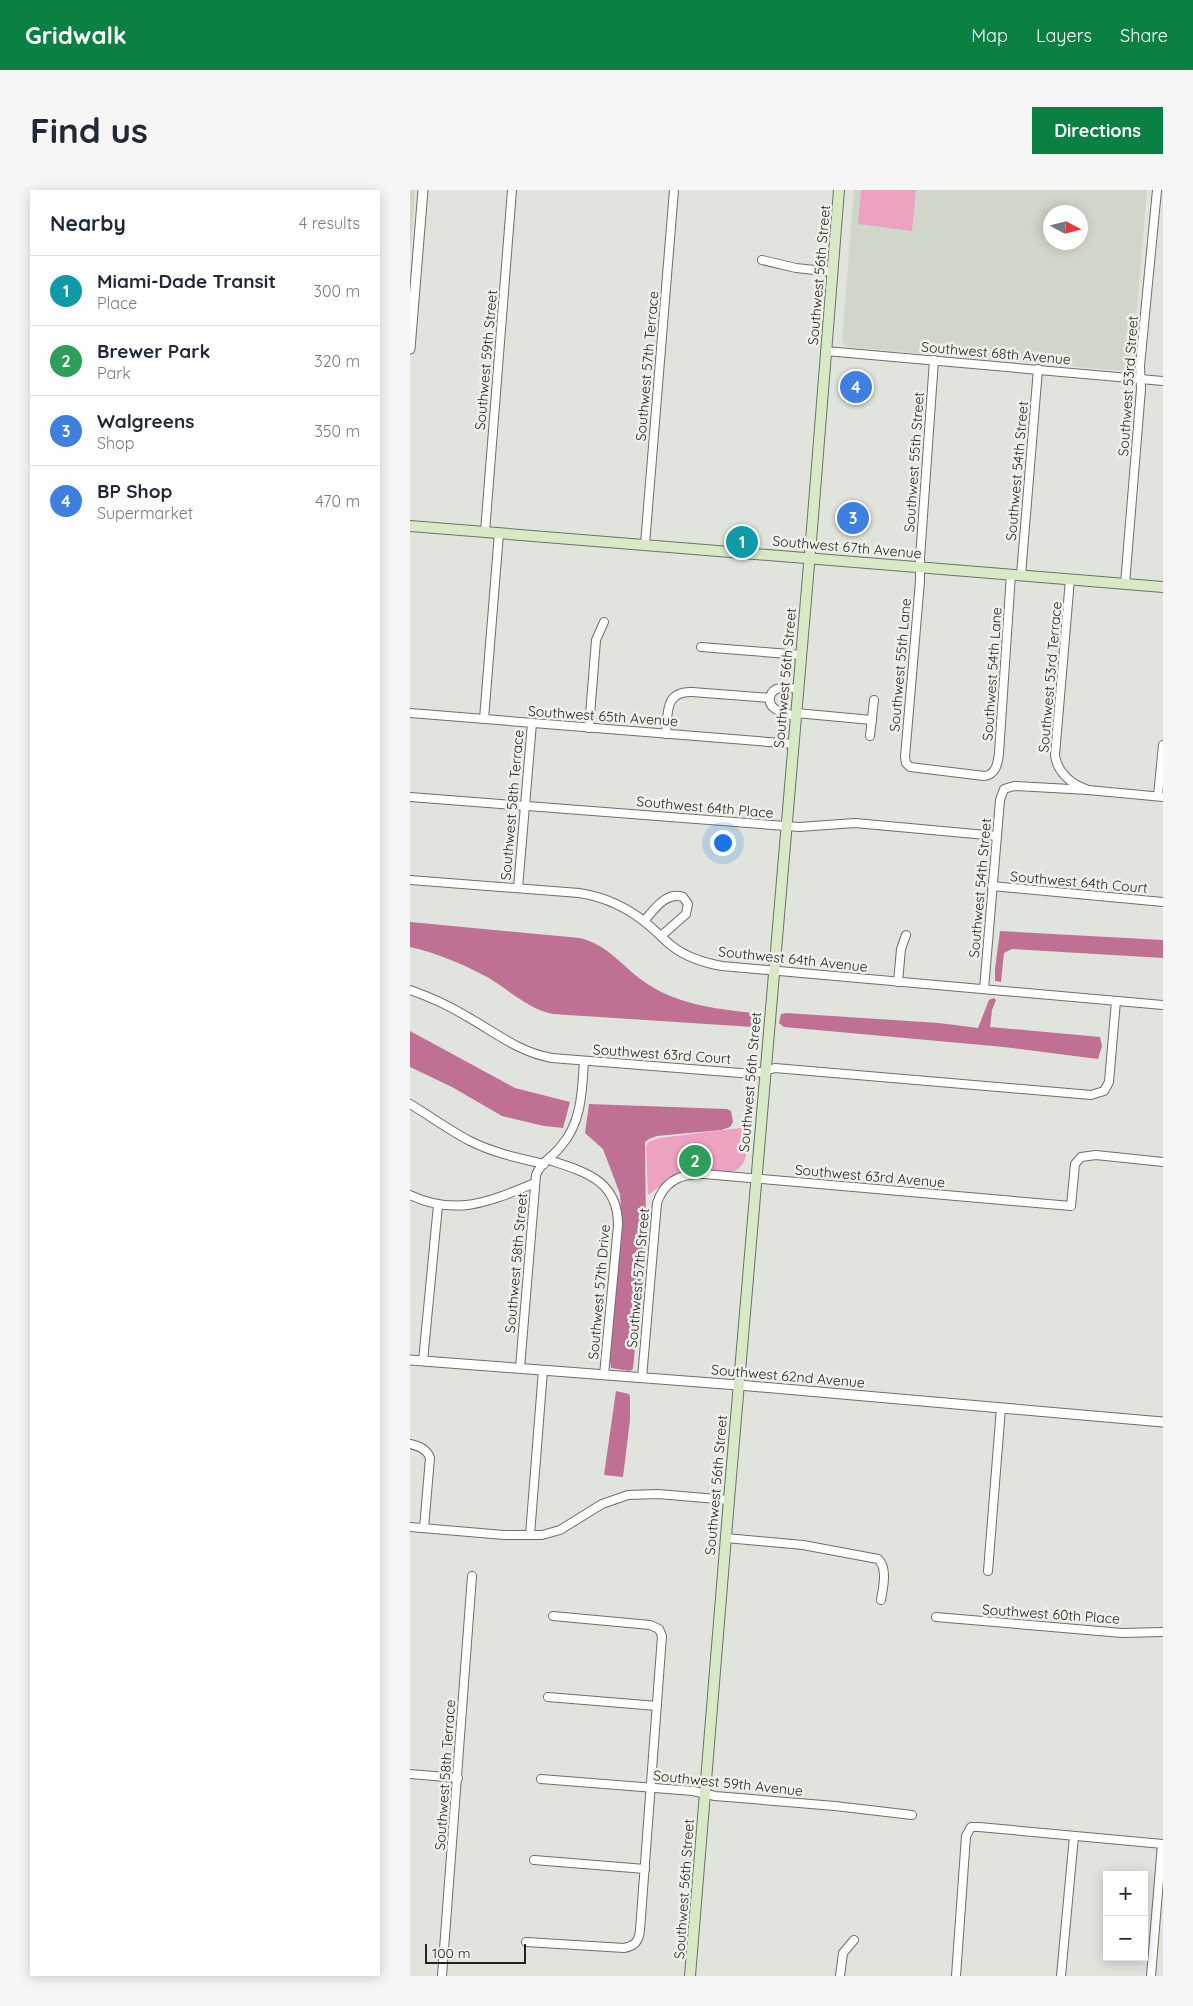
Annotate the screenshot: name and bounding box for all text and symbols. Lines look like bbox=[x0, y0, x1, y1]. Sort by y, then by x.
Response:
text: Gridwalk bbox=[25, 20, 127, 50]
text: Map bbox=[971, 24, 1008, 47]
text: Layers bbox=[1036, 24, 1092, 47]
text: Share bbox=[1120, 24, 1168, 47]
button: Directions bbox=[1032, 107, 1163, 154]
text: Find us bbox=[30, 108, 148, 152]
street label: Southwest 56th Street bbox=[804, 204, 834, 346]
north arrow bbox=[1043, 205, 1088, 250]
text: Nearby bbox=[50, 210, 126, 236]
text: 4 results bbox=[299, 213, 360, 233]
text: Miami-Dade Transit bbox=[97, 269, 276, 293]
text: 1 bbox=[63, 281, 69, 301]
text: 300 m bbox=[314, 281, 360, 301]
street label: Southwest 59th Street bbox=[471, 289, 501, 431]
street label: Southwest 57th Terrace bbox=[631, 290, 663, 442]
text: Place bbox=[97, 293, 137, 313]
street label: Southwest 53rd Street bbox=[1114, 315, 1142, 457]
street label: Southwest 68th Avenue bbox=[920, 337, 1072, 369]
text: Brewer Park bbox=[97, 339, 210, 363]
text: 2 bbox=[61, 351, 71, 371]
text: 320 m bbox=[314, 351, 360, 371]
text: Park bbox=[97, 363, 131, 383]
pin: 4 bbox=[840, 368, 872, 406]
street label: Southwest 55th Street bbox=[900, 391, 928, 533]
street label: Southwest 54th Street bbox=[1002, 400, 1032, 542]
text: Walgreens bbox=[97, 409, 194, 433]
text: 3 bbox=[62, 421, 70, 441]
text: 350 m bbox=[314, 421, 360, 441]
text: Shop bbox=[97, 433, 134, 453]
text: BP Shop bbox=[97, 479, 173, 503]
text: 4 bbox=[61, 491, 71, 511]
text: 470 m bbox=[315, 491, 360, 511]
pin: 3 bbox=[837, 499, 869, 537]
text: Supermarket bbox=[97, 503, 193, 523]
pin: 1 bbox=[726, 523, 758, 561]
street label: Southwest 67th Avenue bbox=[772, 532, 922, 562]
street label: Southwest 55th Lane bbox=[885, 597, 915, 733]
street label: Southwest 53rd Terrace bbox=[1034, 600, 1066, 753]
street label: Southwest 54th Lane bbox=[978, 606, 1006, 741]
street label: Southwest 56th Street bbox=[770, 607, 800, 749]
street label: Southwest 65th Avenue bbox=[527, 702, 679, 730]
street label: Southwest 58th Terrace bbox=[496, 729, 528, 881]
street label: Southwest 64th Place bbox=[636, 792, 774, 822]
street label: Southwest 54th Street bbox=[965, 817, 995, 959]
your location bbox=[710, 830, 736, 856]
street label: Southwest 64th Court bbox=[1010, 867, 1149, 897]
street label: Southwest 64th Avenue bbox=[717, 942, 869, 976]
street label: Southwest 56th Street bbox=[735, 1011, 765, 1153]
street label: Southwest 63rd Court bbox=[592, 1040, 732, 1068]
pin: 2 bbox=[679, 1142, 711, 1180]
street label: Southwest 63rd Avenue bbox=[794, 1160, 946, 1192]
street label: Southwest 58th Street bbox=[501, 1192, 531, 1334]
street label: Southwest 57th Street bbox=[623, 1207, 653, 1349]
street label: Southwest 57th Drive bbox=[584, 1224, 614, 1360]
street label: Southwest 62nd Avenue bbox=[710, 1360, 866, 1392]
street label: Southwest 56th Street bbox=[701, 1414, 731, 1556]
street label: Southwest 60th Place bbox=[981, 1600, 1121, 1628]
street label: Southwest 58th Terrace bbox=[431, 1699, 459, 1851]
street label: Southwest 59th Avenue bbox=[652, 1766, 804, 1800]
street label: Southwest 56th Street bbox=[670, 1818, 698, 1960]
map controls bbox=[1103, 1871, 1148, 1961]
button: + bbox=[1103, 1871, 1148, 1916]
button: − bbox=[1103, 1916, 1148, 1961]
scale bar bbox=[425, 1941, 526, 1964]
text: 100 m bbox=[432, 1944, 470, 1962]

